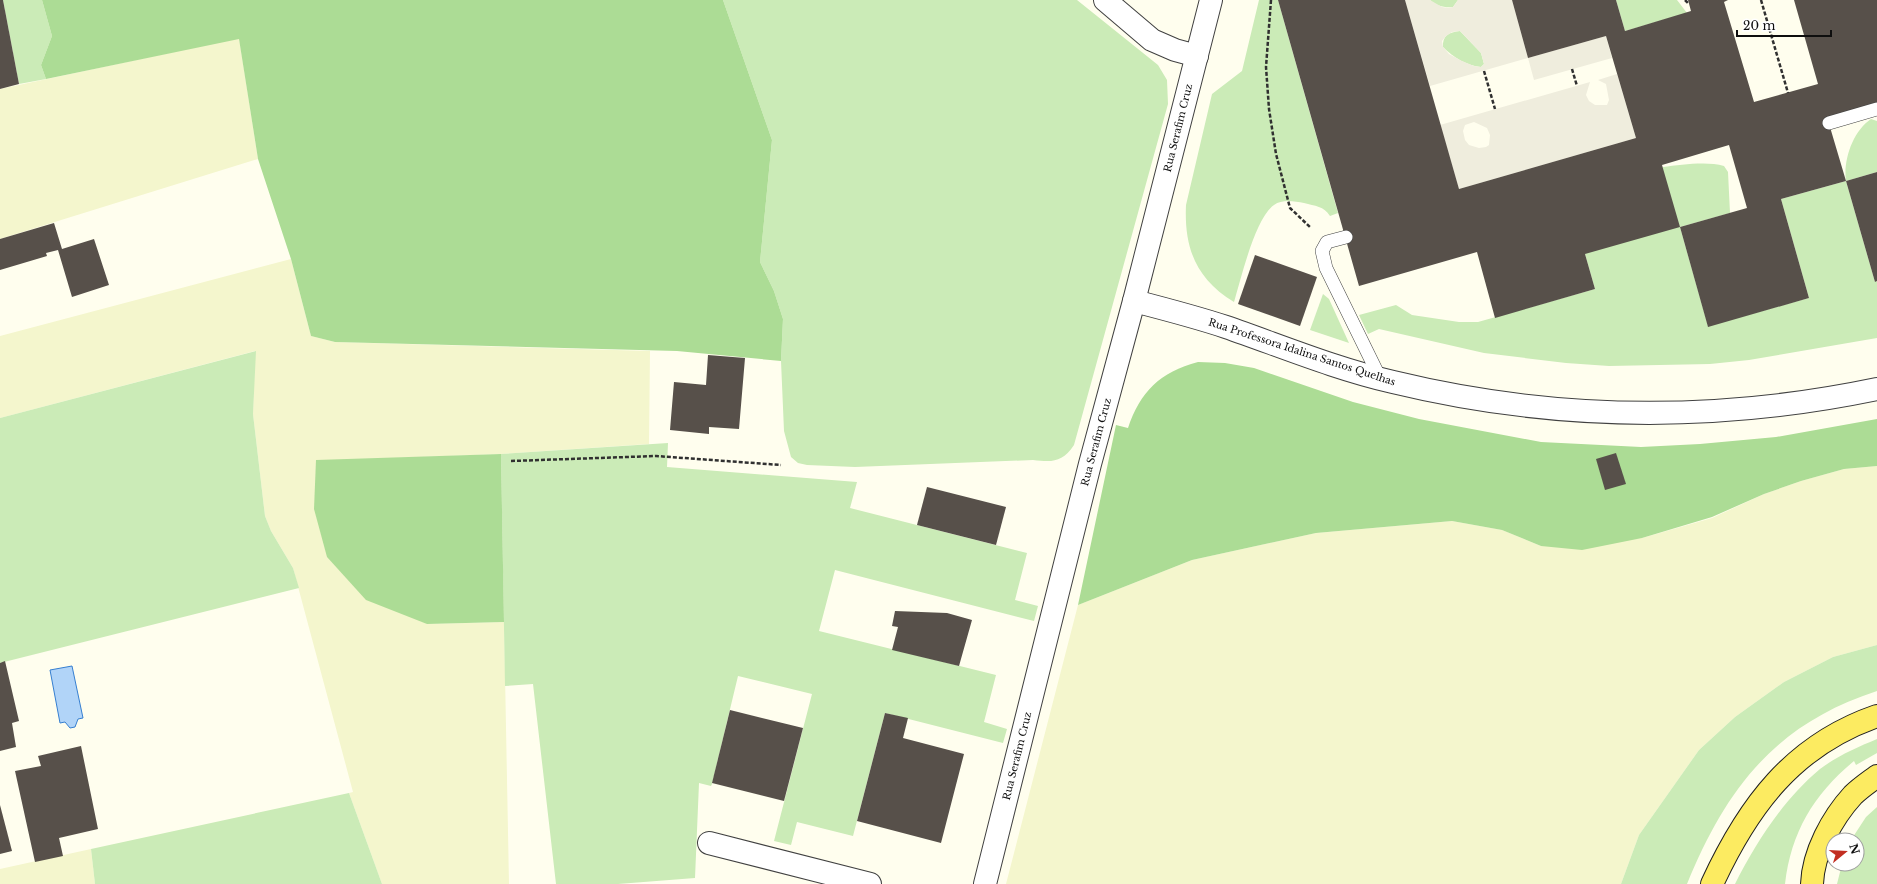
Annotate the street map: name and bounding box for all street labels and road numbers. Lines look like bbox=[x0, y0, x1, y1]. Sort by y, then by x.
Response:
street label: Rua Serafim Cruz bbox=[1161, 82, 1195, 174]
street label: Rua Professora Idalina Santos Quelhas bbox=[1207, 316, 1398, 389]
street label: Rua Serafim Cruz bbox=[1078, 396, 1114, 487]
street label: Rua Serafim Cruz bbox=[1000, 710, 1034, 802]

